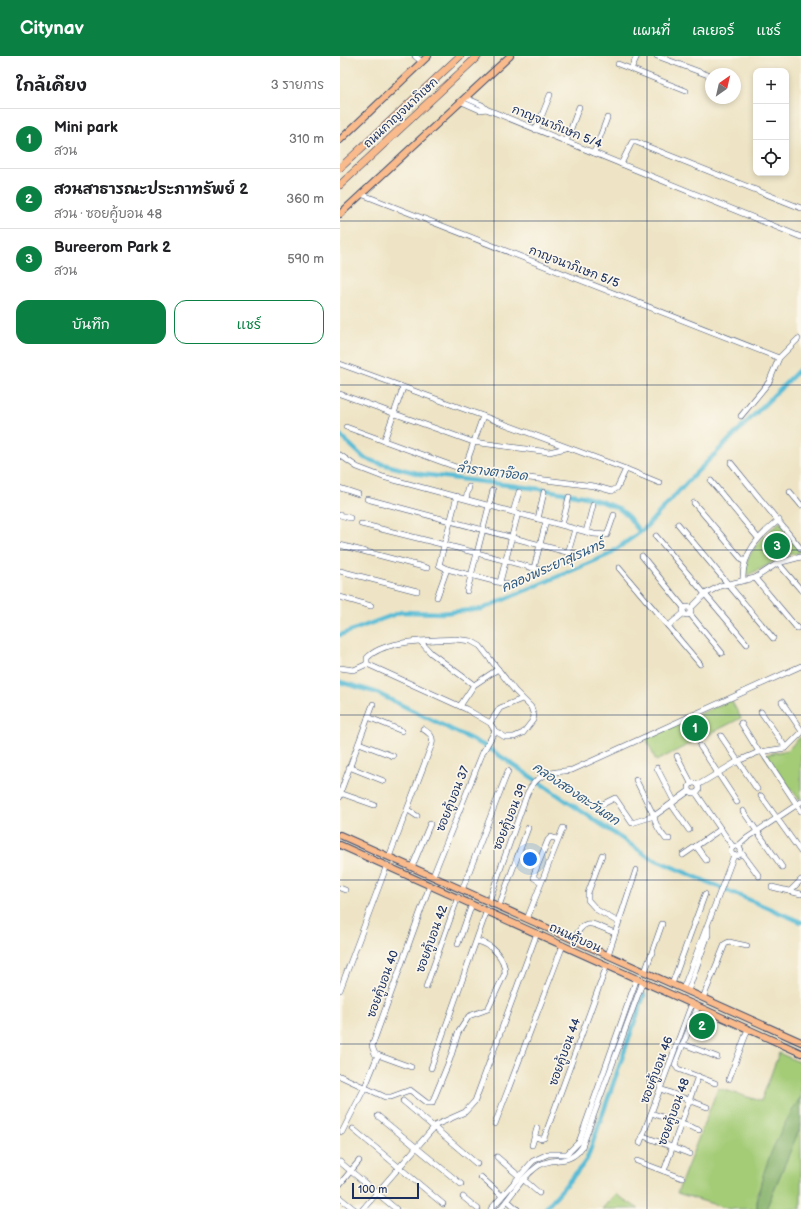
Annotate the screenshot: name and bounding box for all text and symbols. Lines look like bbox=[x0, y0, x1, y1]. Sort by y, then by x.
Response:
text: Citynav bbox=[20, 17, 84, 40]
text: แผนที่ bbox=[632, 22, 670, 39]
text: เลเยอร์ bbox=[692, 22, 734, 39]
text: แชร์ bbox=[756, 22, 781, 39]
north arrow bbox=[705, 68, 741, 104]
map controls bbox=[753, 68, 789, 176]
button: + bbox=[753, 68, 789, 104]
street label: ถนนกาญจนาภิเษก bbox=[361, 75, 441, 151]
text: ใกล้เคียง bbox=[16, 76, 87, 96]
text: 3 รายการ bbox=[271, 77, 324, 93]
street label: กาญจนาภิเษก 5/4 bbox=[510, 102, 605, 152]
button: − bbox=[753, 104, 789, 140]
text: Mini park bbox=[54, 118, 118, 137]
text: 1 bbox=[26, 131, 32, 147]
text: 310 m bbox=[289, 131, 324, 147]
button: locate bbox=[753, 140, 789, 176]
text: สวน bbox=[54, 143, 77, 159]
text: สวนสาธารณะประภาทรัพย์ 2 bbox=[54, 180, 248, 199]
text: 2 bbox=[25, 191, 33, 207]
text: 360 m bbox=[286, 191, 324, 207]
text: สวน · ซอยคู้บอน 48 bbox=[54, 206, 162, 222]
text: Bureerom Park 2 bbox=[54, 238, 171, 257]
street label: กาญจนาภิเษก 5/5 bbox=[527, 243, 621, 291]
text: 3 bbox=[25, 251, 33, 267]
text: 590 m bbox=[287, 251, 324, 267]
text: สวน bbox=[54, 263, 77, 279]
button: บันทึก bbox=[16, 300, 166, 344]
button: แชร์ bbox=[174, 300, 324, 344]
water label: ลำรางตาจ๊อด bbox=[455, 459, 530, 484]
pin: 3 bbox=[764, 531, 790, 561]
water label: คลองพระยาสุเรนทร์ bbox=[498, 534, 611, 598]
pin: 1 bbox=[682, 713, 708, 743]
water label: คลองสองตะวันตก bbox=[529, 759, 623, 829]
street label: ซอยคู้บอน 37 bbox=[433, 764, 474, 834]
street label: ซอยคู้บอน 39 bbox=[490, 781, 531, 853]
your location bbox=[520, 849, 540, 869]
street label: ซอยคู้บอน 42 bbox=[413, 903, 452, 975]
street label: ถนนคู้บอน bbox=[546, 920, 603, 957]
street label: ซอยคู้บอน 40 bbox=[364, 948, 403, 1020]
pin: 2 bbox=[689, 1011, 715, 1041]
street label: ซอยคู้บอน 44 bbox=[546, 1015, 585, 1088]
street label: ซอยคู้บอน 46 bbox=[637, 1034, 678, 1106]
street label: ซอยคู้บอน 48 bbox=[655, 1076, 694, 1148]
scale bar bbox=[352, 1181, 419, 1200]
text: 100 m bbox=[358, 1183, 387, 1196]

